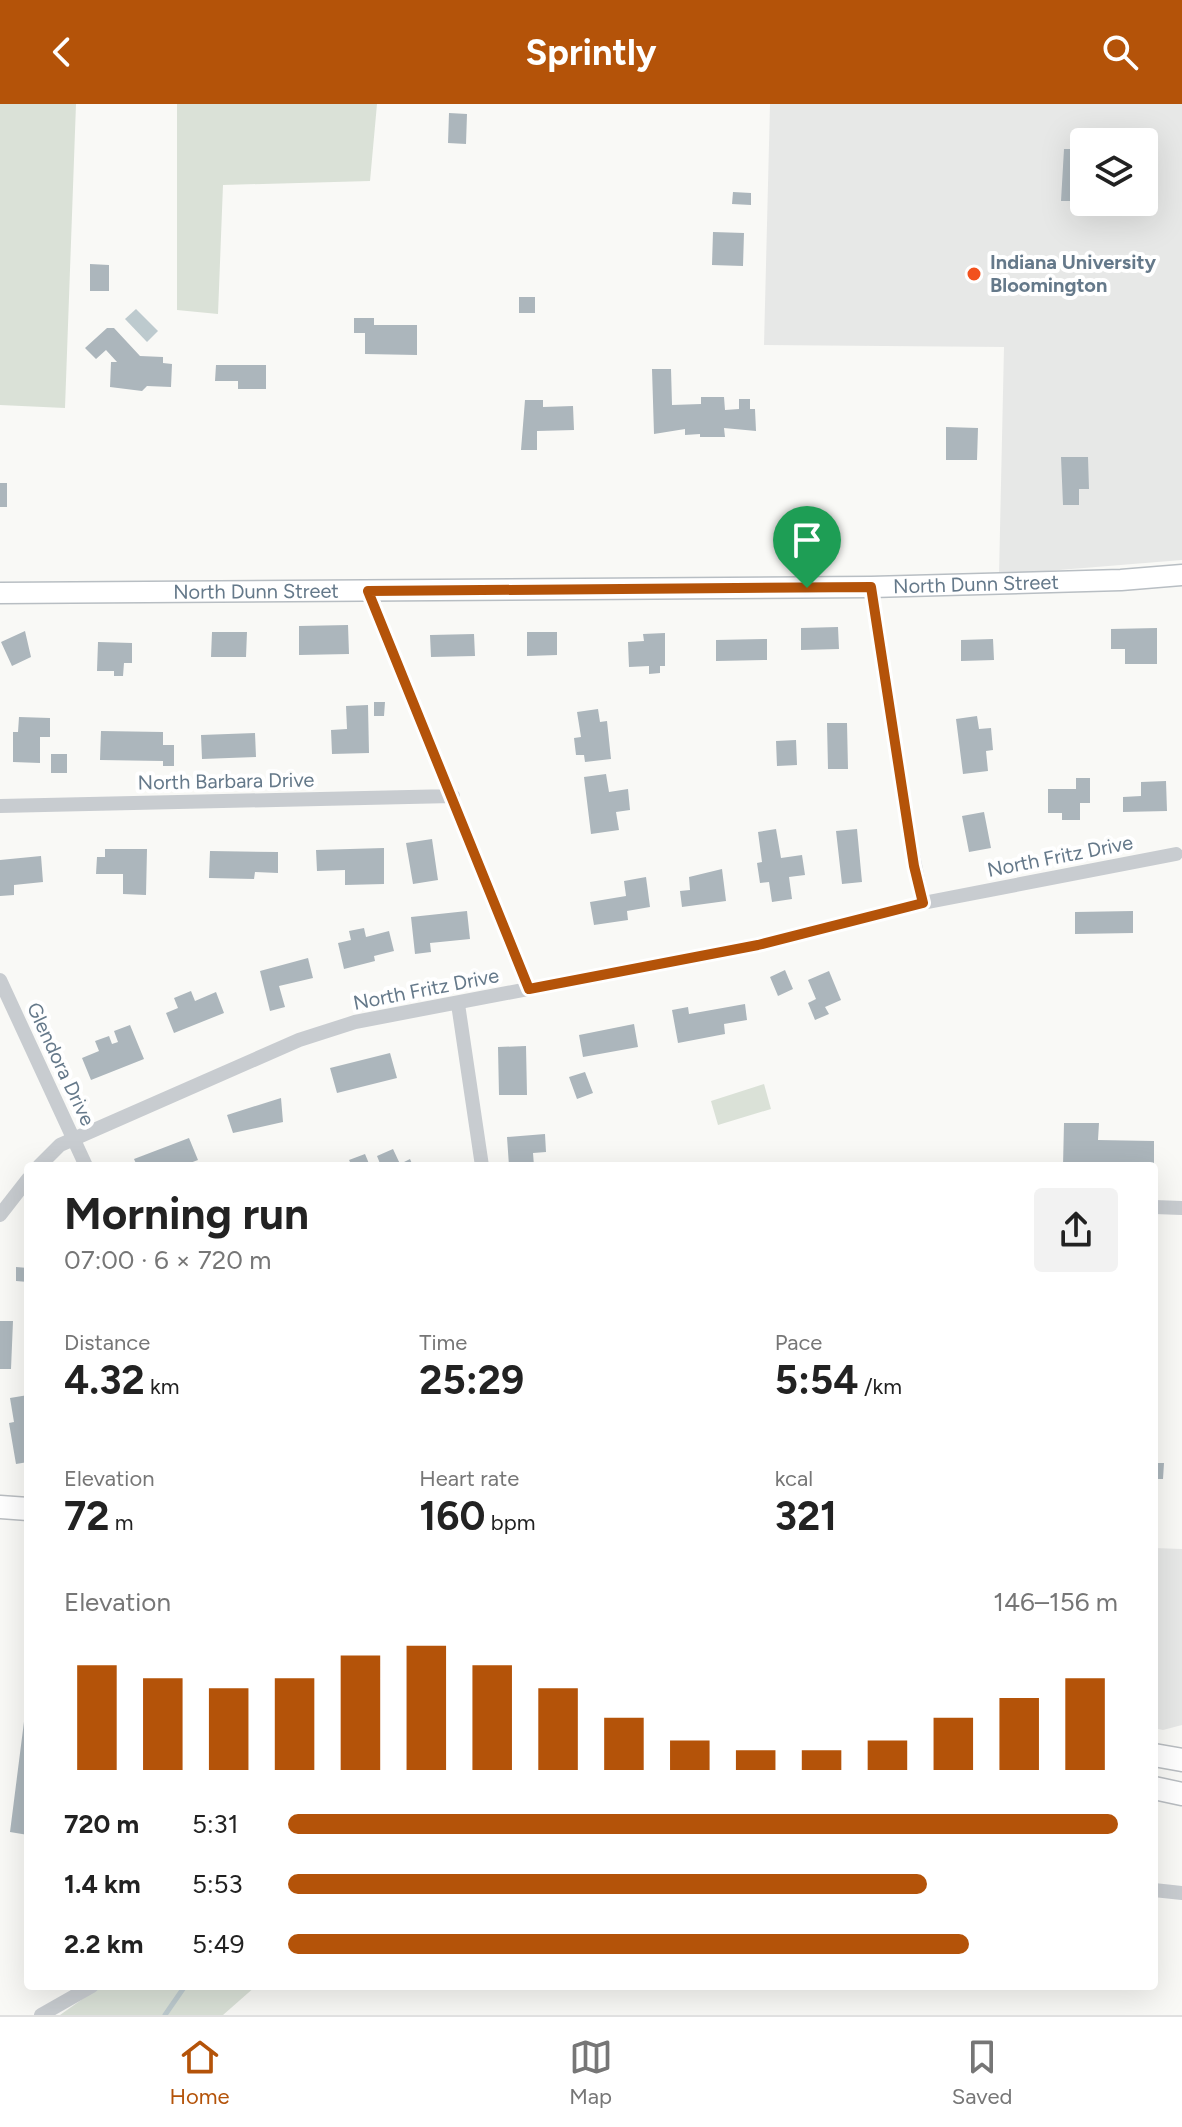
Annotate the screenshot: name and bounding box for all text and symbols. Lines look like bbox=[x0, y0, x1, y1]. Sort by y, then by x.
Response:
icon: back bbox=[40, 30, 84, 74]
icon: search bbox=[1098, 30, 1142, 74]
text: Sprintly bbox=[525, 31, 657, 74]
map controls bbox=[1070, 128, 1158, 216]
button: layers bbox=[1070, 128, 1158, 216]
place label: Indiana University Bloomington bbox=[990, 250, 1156, 297]
marker: Indiana University Bloomington bbox=[965, 265, 983, 283]
pin bbox=[773, 506, 841, 588]
icon: arrive bbox=[785, 518, 829, 562]
street label: North Dunn Street bbox=[893, 570, 1059, 598]
street label: North Dunn Street bbox=[173, 579, 339, 604]
street label: North Barbara Drive bbox=[137, 767, 315, 795]
street label: North Fritz Drive bbox=[985, 830, 1135, 882]
street label: North Fritz Drive bbox=[351, 963, 501, 1015]
street label: Glendora Drive bbox=[22, 999, 100, 1129]
text: Morning run bbox=[64, 1187, 309, 1240]
button: share bbox=[1034, 1188, 1118, 1272]
text: 07:00 · 6 × 720 m bbox=[64, 1244, 271, 1276]
text: Distance bbox=[64, 1329, 150, 1356]
text: Time bbox=[419, 1329, 467, 1356]
text: Pace bbox=[775, 1329, 822, 1356]
text: 4.32 bbox=[64, 1356, 145, 1404]
text: 25:29 bbox=[419, 1356, 524, 1404]
text: 5:54 bbox=[775, 1356, 859, 1404]
text: km bbox=[145, 1373, 179, 1400]
text: /km bbox=[859, 1373, 902, 1400]
text: Elevation bbox=[64, 1465, 154, 1492]
text: Heart rate bbox=[419, 1465, 519, 1492]
text: kcal bbox=[775, 1465, 813, 1492]
text: 72 bbox=[64, 1492, 109, 1540]
text: 160 bbox=[419, 1492, 485, 1540]
text: 321 bbox=[775, 1492, 837, 1540]
text: m bbox=[109, 1509, 134, 1536]
text: bpm bbox=[485, 1509, 535, 1536]
text: Elevation bbox=[64, 1586, 171, 1618]
text: 146–156 m bbox=[993, 1586, 1118, 1618]
text: 720 m bbox=[64, 1808, 139, 1840]
text: 5:31 bbox=[192, 1808, 238, 1840]
text: 1.4 km bbox=[64, 1868, 141, 1900]
text: 5:53 bbox=[192, 1868, 243, 1900]
text: 2.2 km bbox=[64, 1928, 143, 1960]
text: 5:49 bbox=[192, 1928, 244, 1960]
tab: Home bbox=[170, 2035, 230, 2110]
tab: Map bbox=[569, 2035, 613, 2110]
tab: Saved bbox=[952, 2035, 1012, 2110]

